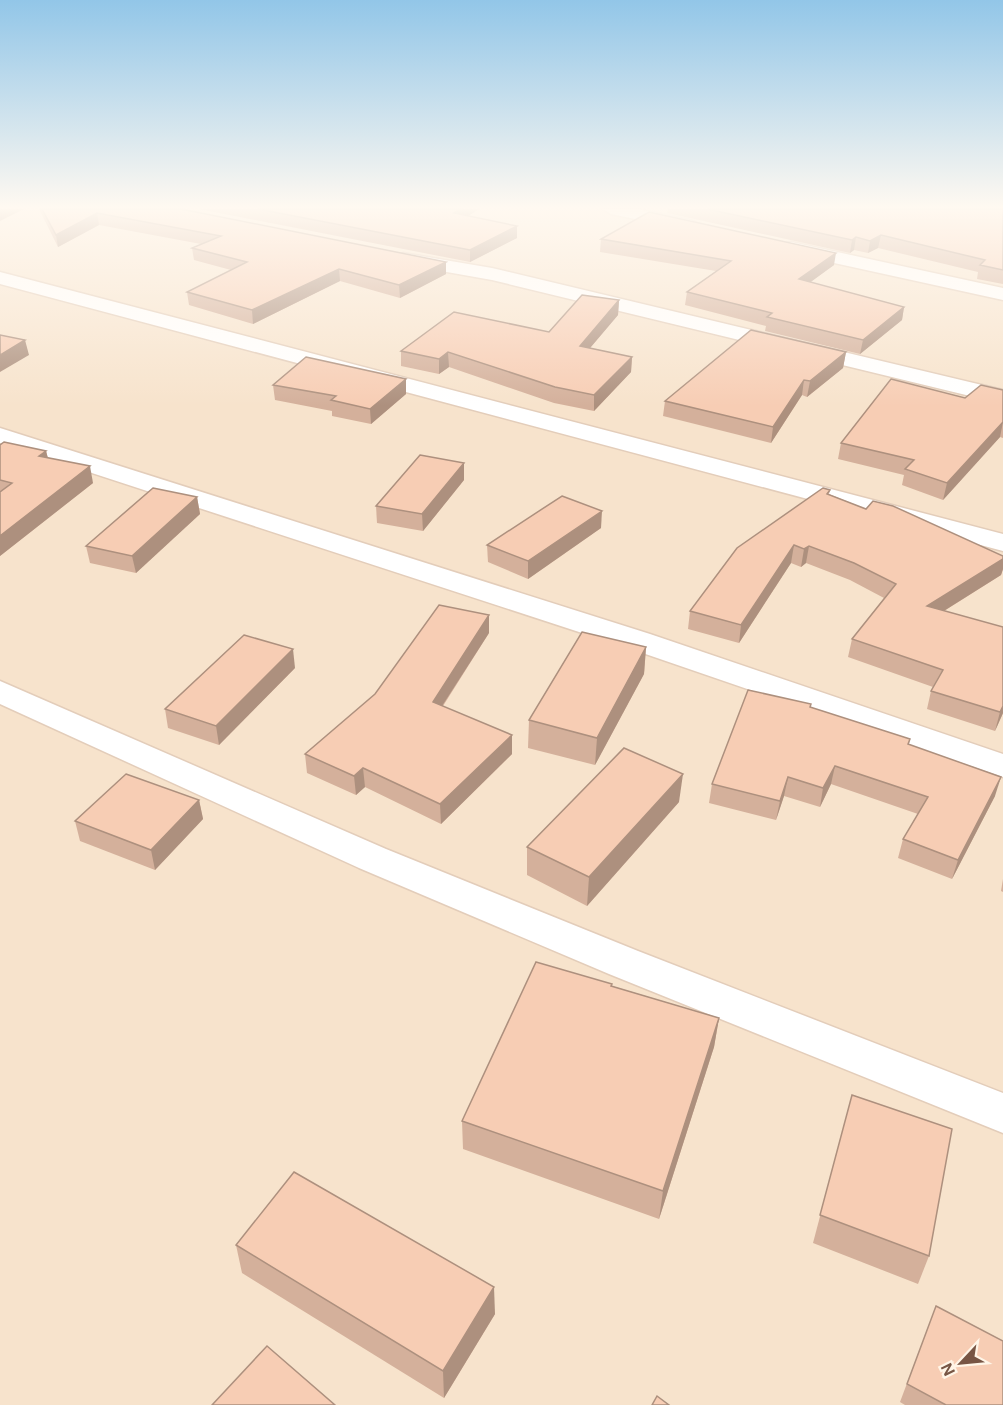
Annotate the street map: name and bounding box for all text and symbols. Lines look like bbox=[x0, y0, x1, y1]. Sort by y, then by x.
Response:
north arrow bbox=[931, 1333, 991, 1393]
text: N bbox=[936, 1360, 960, 1379]

